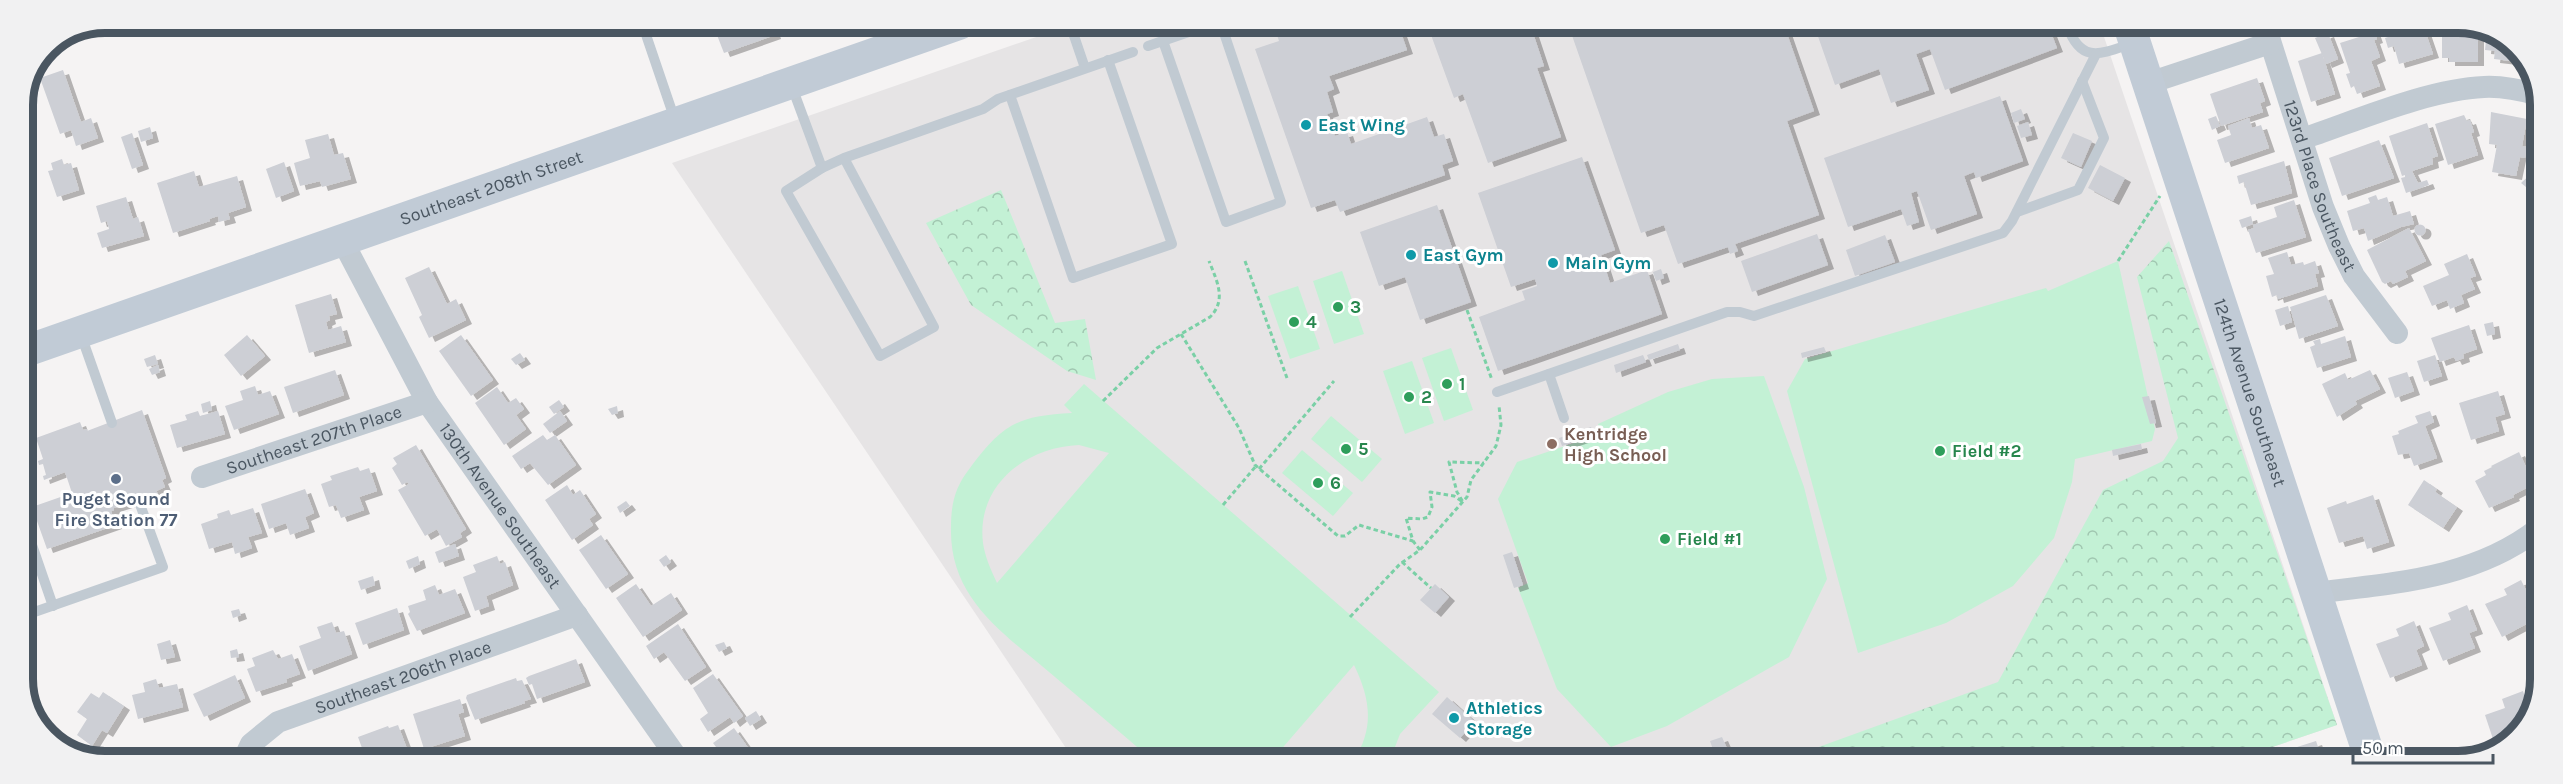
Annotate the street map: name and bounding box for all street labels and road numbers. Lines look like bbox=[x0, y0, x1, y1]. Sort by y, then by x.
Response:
street label: 123rd Place Southeast bbox=[2279, 97, 2361, 276]
street label: Southeast 208th Street bbox=[397, 146, 586, 230]
street label: 124th Avenue Southeast bbox=[2209, 296, 2291, 490]
street label: Southeast 207th Place bbox=[223, 400, 405, 479]
street label: 130th Avenue Southeast bbox=[434, 419, 566, 593]
street label: Southeast 206th Place bbox=[312, 636, 494, 719]

